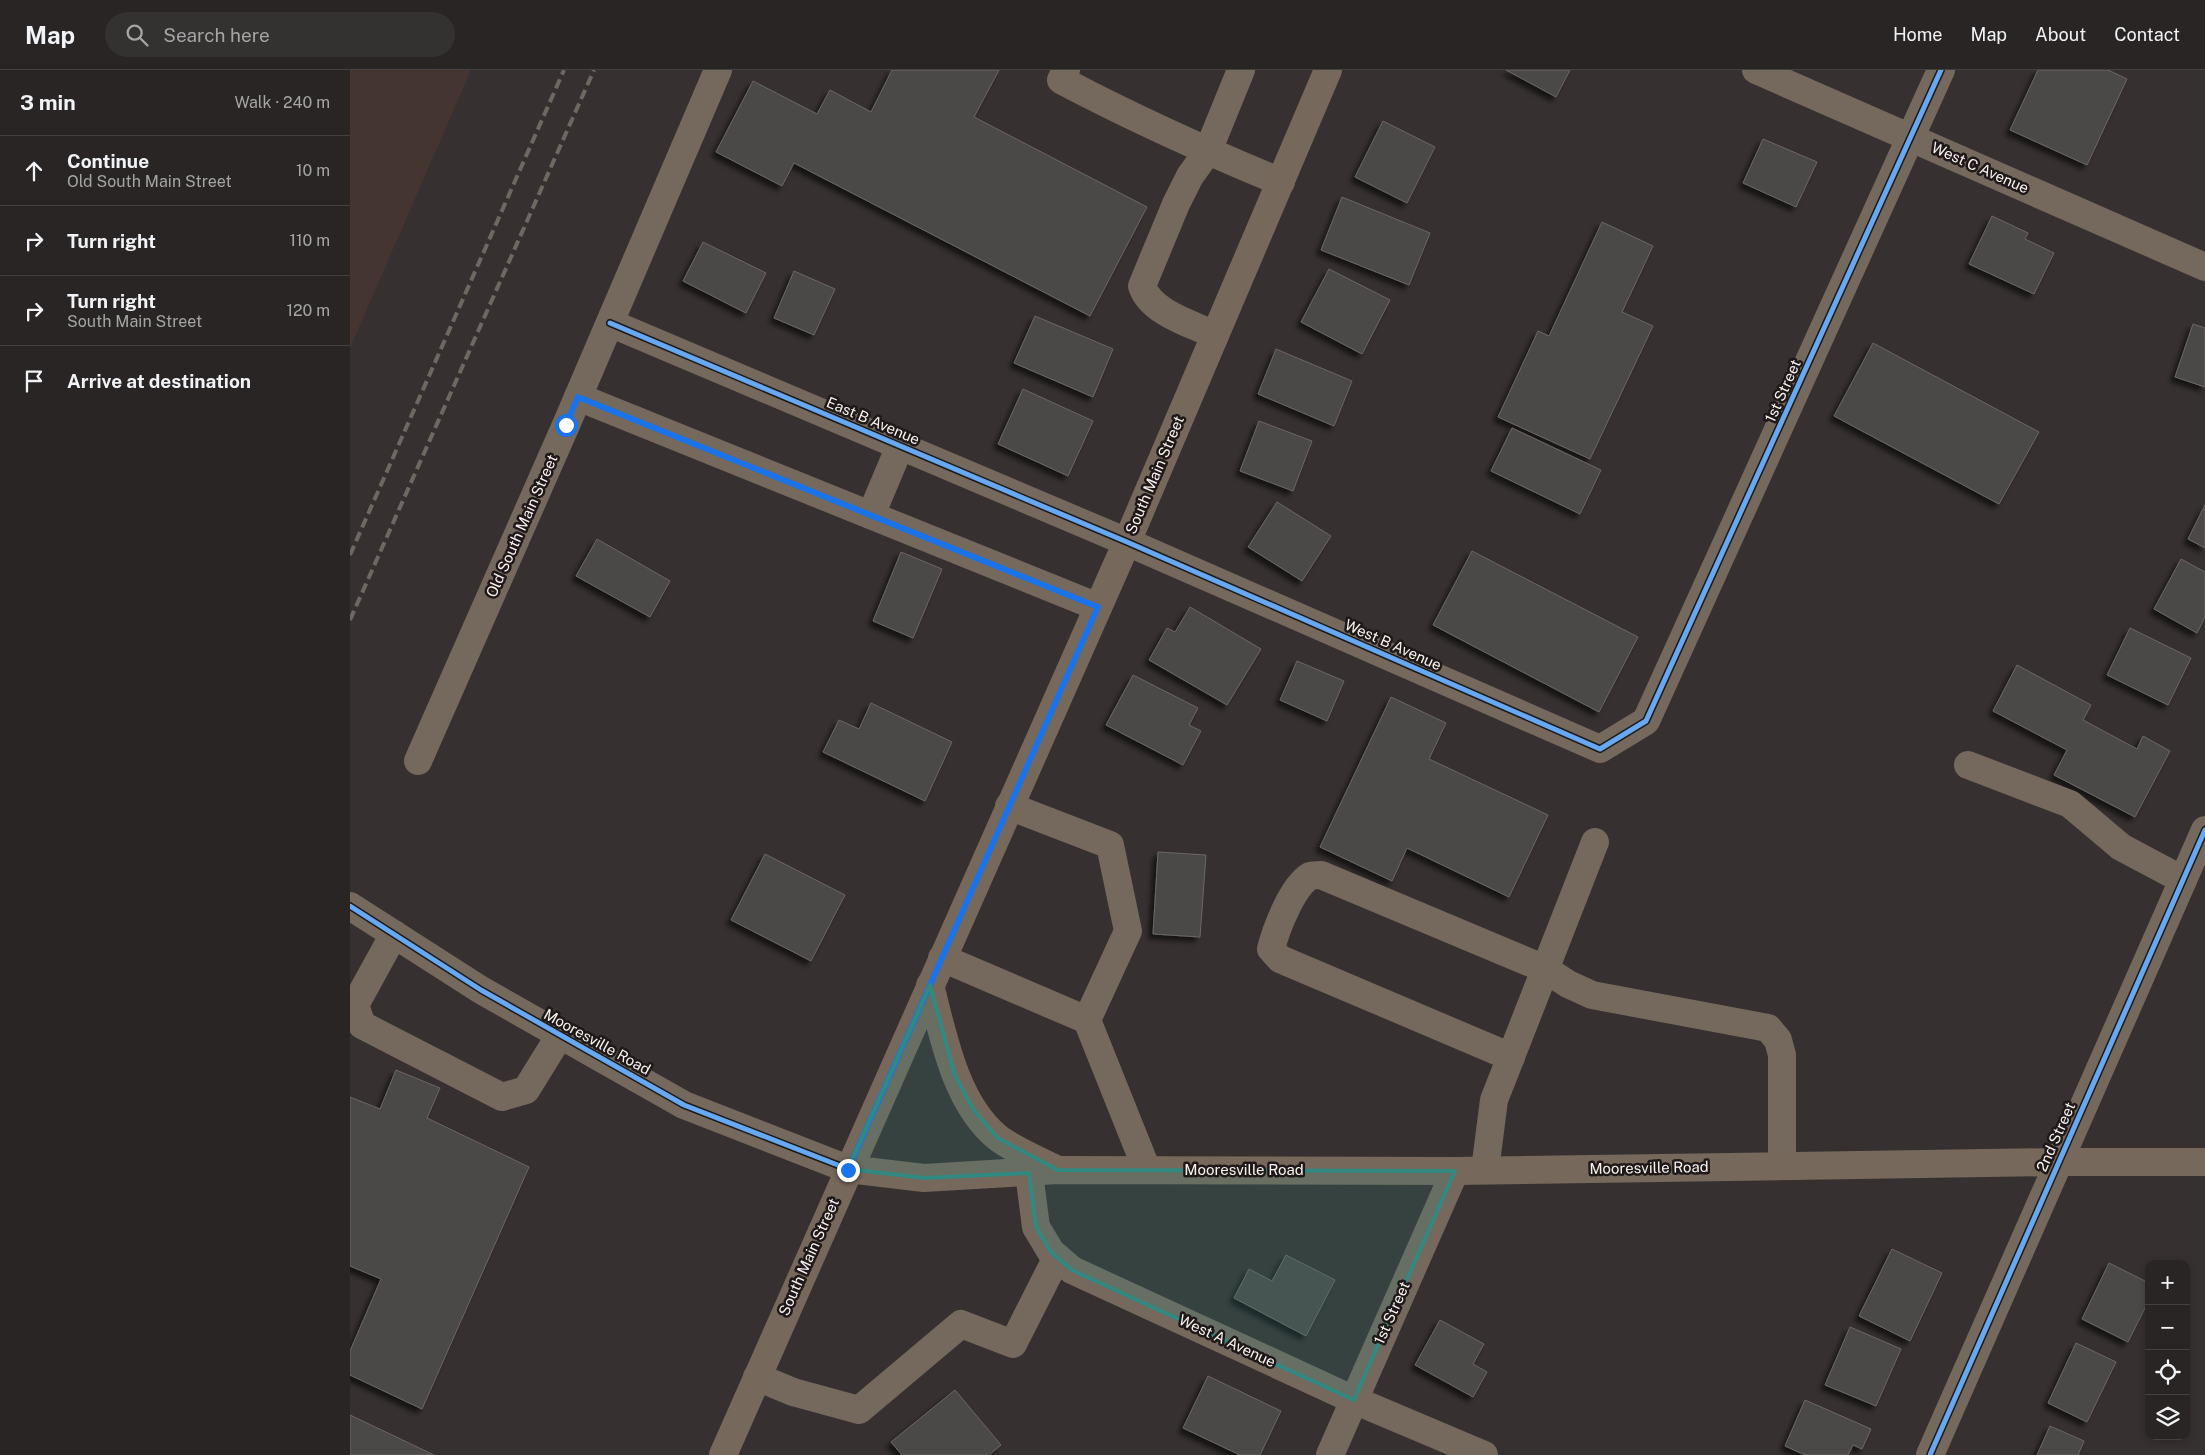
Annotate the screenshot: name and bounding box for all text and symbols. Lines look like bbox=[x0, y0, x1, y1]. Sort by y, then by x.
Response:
search box bbox=[105, 12, 455, 57]
text: Map bbox=[25, 21, 75, 49]
icon: search bbox=[123, 21, 151, 49]
text: Search here bbox=[163, 24, 270, 46]
text: Home bbox=[1893, 24, 1943, 45]
text: Map bbox=[1971, 24, 2007, 45]
text: About bbox=[2035, 24, 2086, 45]
text: Contact bbox=[2114, 24, 2180, 45]
text: 3 min bbox=[20, 90, 76, 115]
text: Walk · 240 m bbox=[234, 93, 330, 112]
street label: West C Avenue bbox=[1929, 139, 2031, 197]
text: Continue bbox=[67, 150, 149, 172]
icon: ahead bbox=[20, 157, 48, 185]
text: 10 m bbox=[296, 161, 330, 180]
text: Old South Main Street bbox=[67, 172, 232, 191]
icon: right bbox=[20, 227, 48, 255]
text: Turn right bbox=[67, 230, 156, 252]
text: 110 m bbox=[289, 231, 330, 250]
text: Turn right bbox=[67, 290, 156, 312]
icon: right bbox=[20, 297, 48, 325]
text: 120 m bbox=[286, 301, 330, 320]
text: South Main Street bbox=[67, 312, 202, 331]
street label: 1st Street bbox=[1761, 357, 1804, 425]
icon: arrive bbox=[20, 367, 48, 395]
text: Arrive at destination bbox=[67, 370, 251, 392]
street label: East B Avenue bbox=[824, 393, 922, 448]
street label: South Main Street bbox=[1122, 413, 1187, 536]
route start bbox=[555, 414, 578, 437]
street label: Old South Main Street bbox=[482, 452, 561, 600]
street label: West B Avenue bbox=[1342, 616, 1444, 673]
street label: Mooresville Road bbox=[541, 1005, 654, 1078]
street label: 2nd Street bbox=[2033, 1099, 2078, 1174]
street label: Mooresville Road bbox=[1589, 1158, 1709, 1177]
route end bbox=[837, 1159, 860, 1182]
street label: Mooresville Road bbox=[1184, 1161, 1304, 1178]
street label: South Main Street bbox=[775, 1195, 842, 1318]
map controls bbox=[2145, 1260, 2190, 1440]
button: + bbox=[2145, 1260, 2190, 1305]
street label: 1st Street bbox=[1370, 1279, 1413, 1347]
button: − bbox=[2145, 1305, 2190, 1350]
street label: West A Avenue bbox=[1176, 1311, 1278, 1370]
button: locate bbox=[2145, 1350, 2190, 1395]
button: layers bbox=[2145, 1395, 2190, 1440]

